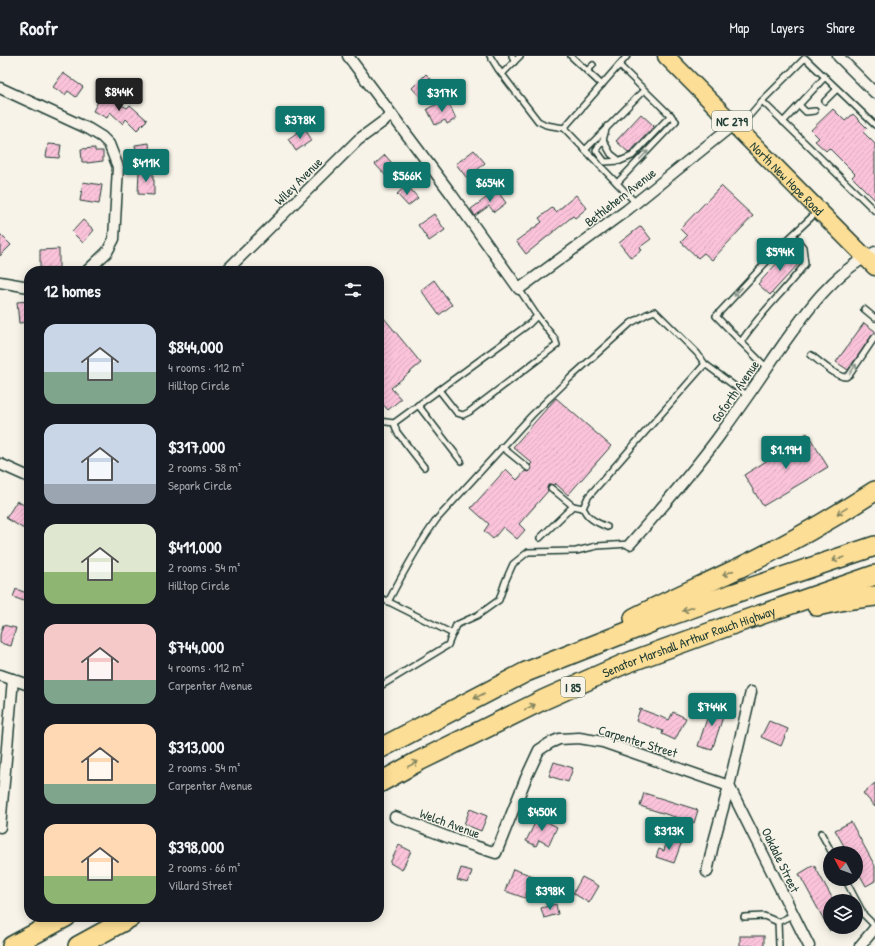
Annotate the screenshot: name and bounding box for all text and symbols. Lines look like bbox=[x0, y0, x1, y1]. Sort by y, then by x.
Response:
text: Roofr bbox=[20, 15, 58, 41]
text: Map bbox=[729, 18, 749, 37]
text: Layers bbox=[771, 18, 804, 37]
text: Share bbox=[826, 18, 855, 37]
pin: $844K bbox=[91, 78, 147, 112]
pin: $317K bbox=[414, 79, 470, 113]
text: $844K bbox=[105, 82, 133, 100]
text: $317K bbox=[427, 83, 457, 101]
pin: $378K bbox=[272, 106, 328, 140]
text: $378K bbox=[284, 110, 316, 128]
road number: NC 279 bbox=[712, 111, 752, 131]
street label: North New Hope Road bbox=[746, 137, 828, 219]
pin: $411K bbox=[118, 149, 174, 183]
one-way arrow bbox=[639, 150, 649, 160]
text: $411K bbox=[132, 153, 160, 171]
street label: Wiley Avenue bbox=[270, 153, 326, 209]
pin: $566K bbox=[379, 162, 435, 196]
street label: Bethlehem Avenue bbox=[581, 164, 659, 230]
text: $566K bbox=[392, 166, 422, 184]
pin: $654K bbox=[462, 169, 518, 203]
text: $654K bbox=[476, 173, 504, 191]
pin: $594K bbox=[752, 238, 808, 272]
text: $594K bbox=[766, 242, 794, 260]
text: 12 homes bbox=[44, 279, 101, 302]
icon: filters bbox=[342, 279, 364, 301]
one-way arrow bbox=[733, 287, 743, 297]
text: $844,000 bbox=[168, 335, 223, 358]
icon: home bbox=[76, 340, 124, 388]
street label: Goforth Avenue bbox=[707, 356, 763, 426]
text: 4 rooms · 112 m² bbox=[168, 358, 244, 376]
one-way arrow bbox=[849, 364, 857, 375]
text: Hilltop Circle bbox=[168, 376, 230, 394]
text: $317,000 bbox=[168, 435, 225, 458]
pin: $1.19M bbox=[753, 436, 819, 470]
icon: home bbox=[76, 440, 124, 488]
text: $1.19M bbox=[770, 440, 802, 458]
text: 2 rooms · 58 m² bbox=[168, 458, 241, 476]
text: Separk Circle bbox=[168, 476, 232, 494]
one-way arrow bbox=[836, 508, 848, 516]
text: $411,000 bbox=[168, 535, 222, 558]
icon: home bbox=[76, 540, 124, 588]
one-way arrow bbox=[832, 555, 844, 563]
text: 2 rooms · 54 m² bbox=[168, 558, 240, 576]
one-way arrow bbox=[722, 570, 734, 577]
text: Hilltop Circle bbox=[168, 576, 230, 594]
street label: Senator Marshall Arthur Rauch Highway bbox=[599, 601, 778, 682]
one-way arrow bbox=[682, 606, 695, 613]
text: $744,000 bbox=[168, 635, 224, 658]
icon: home bbox=[76, 640, 124, 688]
text: 4 rooms · 112 m² bbox=[168, 658, 244, 676]
text: Carpenter Avenue bbox=[168, 676, 252, 694]
road number: I 85 bbox=[561, 677, 585, 697]
one-way arrow bbox=[473, 693, 485, 700]
pin: $744K bbox=[684, 693, 740, 727]
text: $744K bbox=[697, 697, 727, 715]
one-way arrow bbox=[524, 703, 536, 710]
street label: Carpenter Street bbox=[596, 720, 680, 762]
text: $313,000 bbox=[168, 735, 224, 758]
icon: home bbox=[76, 740, 124, 788]
text: 2 rooms · 54 m² bbox=[168, 758, 240, 776]
one-way arrow bbox=[407, 760, 419, 767]
text: Carpenter Avenue bbox=[168, 776, 252, 794]
pin: $450K bbox=[514, 798, 570, 832]
text: $450K bbox=[527, 802, 557, 820]
street label: Welch Avenue bbox=[417, 804, 483, 842]
pin: $313K bbox=[641, 817, 697, 851]
text: $313K bbox=[654, 821, 684, 839]
street label: Oakdale Street bbox=[758, 825, 805, 896]
text: $398,000 bbox=[168, 835, 224, 858]
icon: home bbox=[76, 840, 124, 888]
north arrow bbox=[823, 846, 863, 886]
map controls bbox=[823, 846, 863, 934]
text: 2 rooms · 66 m² bbox=[168, 858, 240, 876]
text: Villard Street bbox=[168, 876, 232, 894]
pin: $398K bbox=[522, 877, 578, 911]
text: $398K bbox=[535, 881, 565, 899]
button: layers bbox=[823, 894, 863, 934]

